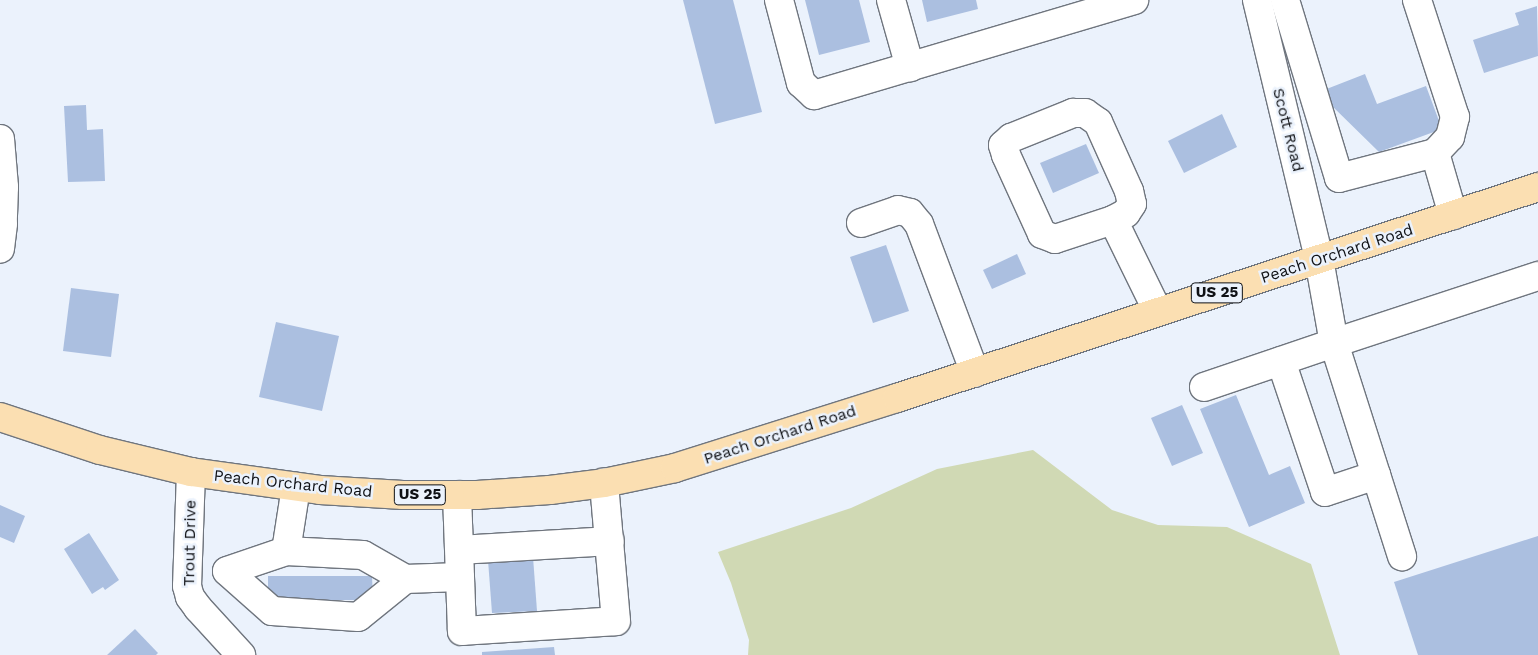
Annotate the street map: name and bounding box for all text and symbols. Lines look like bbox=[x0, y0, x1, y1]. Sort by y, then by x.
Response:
street label: Scott Road bbox=[1268, 86, 1308, 174]
street label: Peach Orchard Road bbox=[1258, 220, 1416, 288]
road number: US 25 bbox=[1191, 280, 1243, 306]
street label: Peach Orchard Road bbox=[701, 401, 859, 469]
street label: Peach Orchard Road bbox=[213, 466, 373, 502]
road number: US 25 bbox=[394, 482, 446, 508]
street label: Trout Drive bbox=[180, 500, 200, 586]

